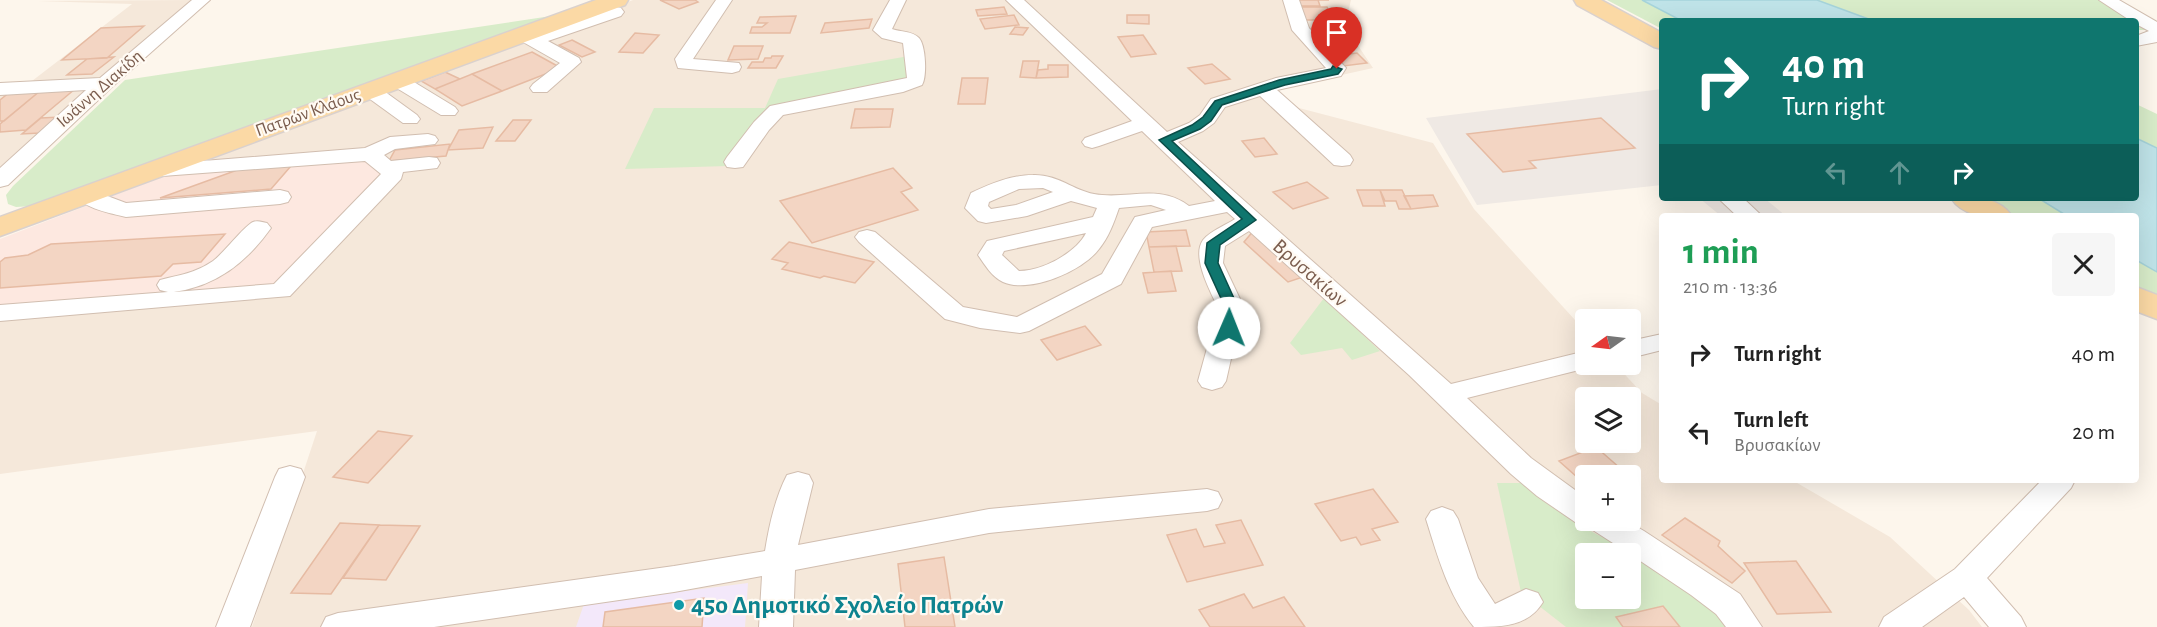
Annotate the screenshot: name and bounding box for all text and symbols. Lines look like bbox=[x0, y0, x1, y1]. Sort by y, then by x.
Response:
pin bbox=[1311, 7, 1362, 69]
icon: arrive bbox=[1320, 16, 1353, 49]
icon: right bbox=[1683, 42, 1761, 120]
text: 40 m bbox=[1782, 44, 1865, 86]
street label: Ιωάννη Διακίδη bbox=[53, 46, 147, 131]
street label: Πατρών Κλάους bbox=[253, 86, 363, 140]
text: Turn right bbox=[1782, 93, 1885, 120]
icon: left bbox=[1820, 156, 1853, 189]
icon: ahead bbox=[1883, 156, 1916, 189]
icon: right bbox=[1946, 156, 1979, 189]
button: close bbox=[2052, 233, 2115, 296]
text: 1 min bbox=[1683, 234, 1759, 270]
street label: Βρυσακίων bbox=[1269, 235, 1351, 311]
text: 210 m · 13:36 bbox=[1683, 277, 1777, 297]
position arrow bbox=[1197, 296, 1261, 360]
north arrow bbox=[1575, 309, 1641, 375]
map controls bbox=[1575, 309, 1641, 609]
icon: right bbox=[1683, 338, 1716, 371]
text: Turn right bbox=[1734, 343, 1821, 365]
text: 40 m bbox=[2072, 343, 2115, 365]
button: layers bbox=[1575, 387, 1641, 453]
text: Turn left bbox=[1734, 409, 1808, 431]
icon: left bbox=[1683, 416, 1716, 449]
text: 20 m bbox=[2072, 421, 2115, 443]
text: Βρυσακίων bbox=[1734, 435, 1821, 455]
button: + bbox=[1575, 465, 1641, 531]
button: − bbox=[1575, 543, 1641, 609]
place label: 45ο Δημοτικό Σχολείο Πατρών bbox=[691, 592, 1003, 618]
marker: 45ο Δημοτικό Σχολείο Πατρών bbox=[672, 598, 686, 612]

